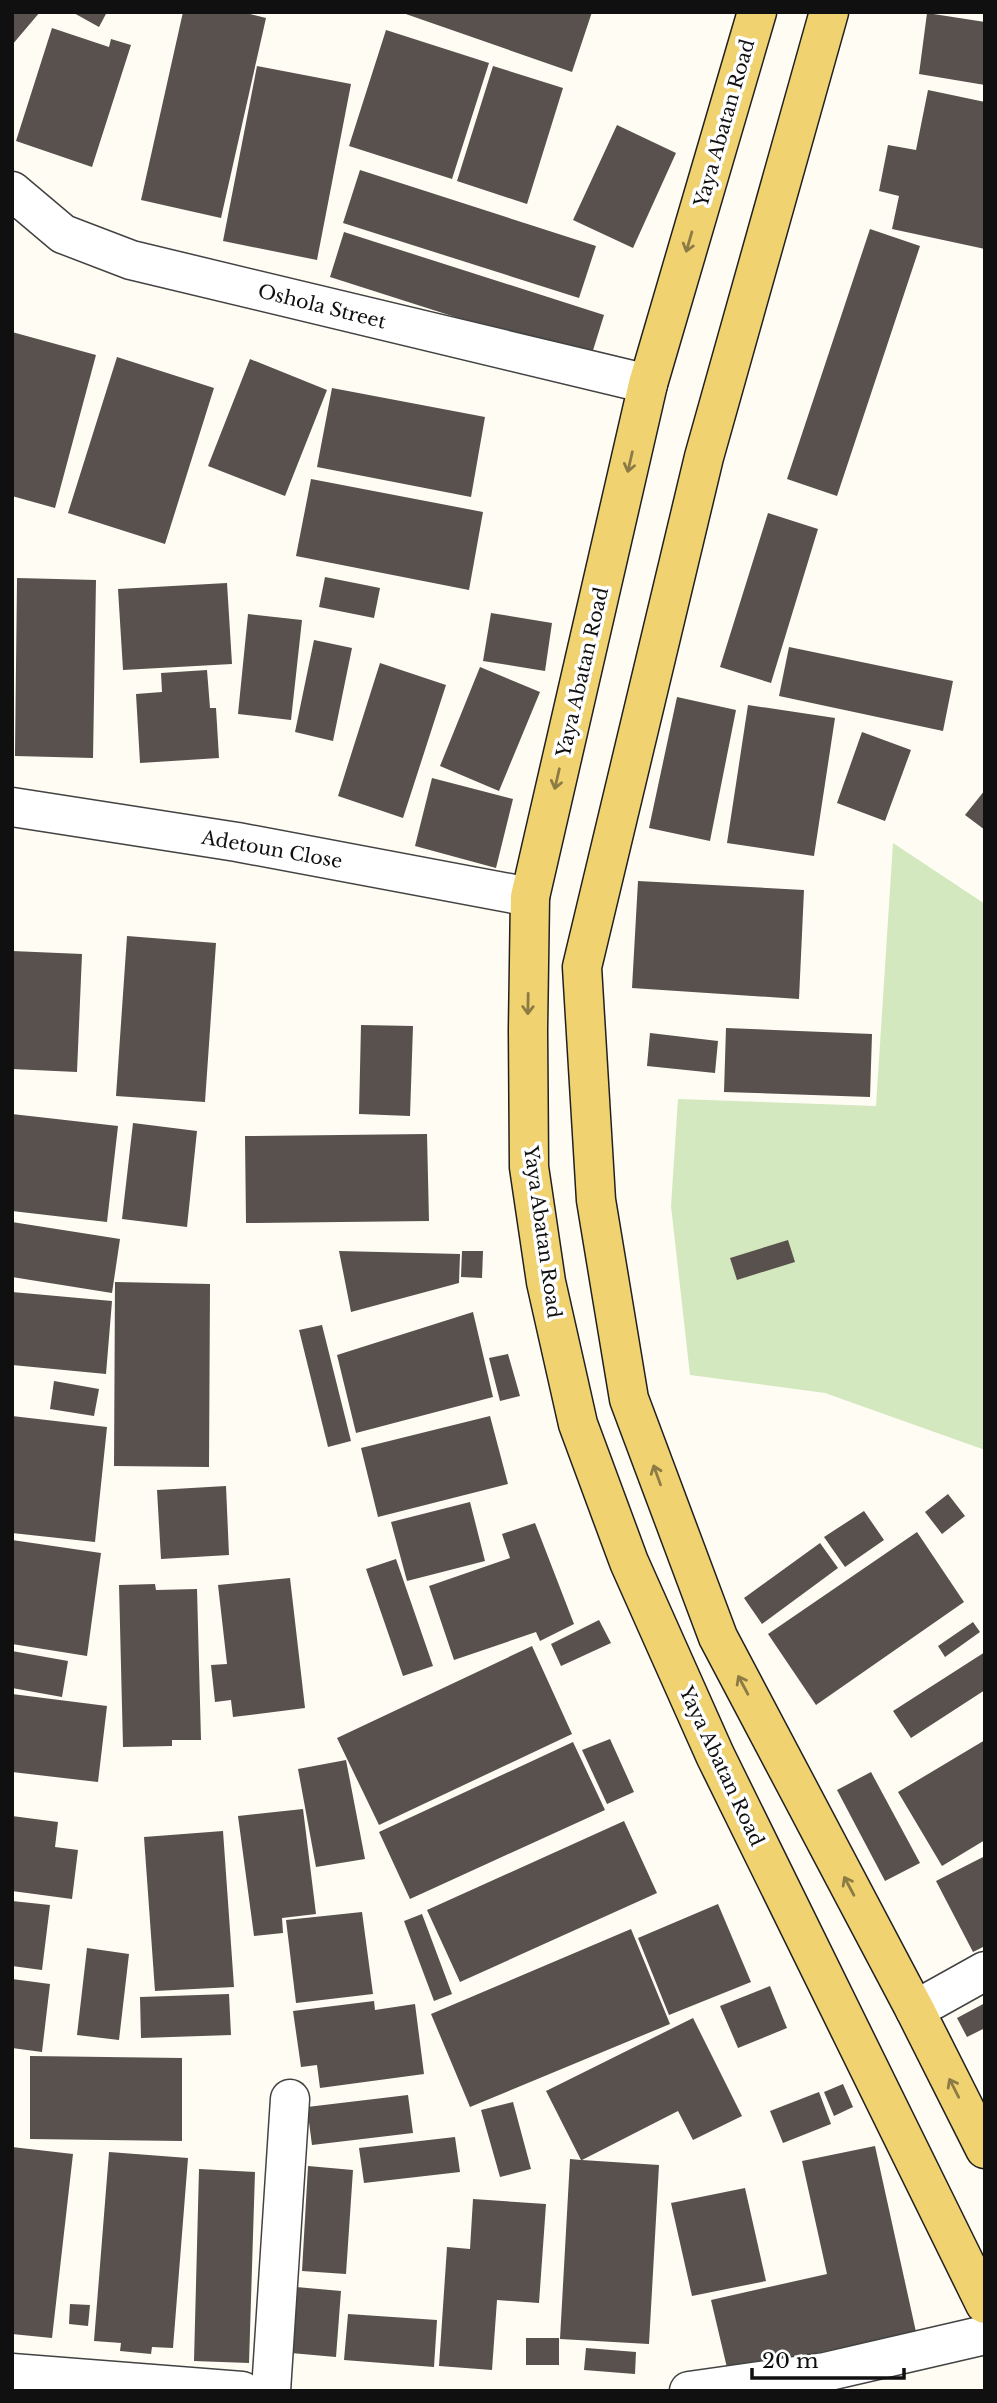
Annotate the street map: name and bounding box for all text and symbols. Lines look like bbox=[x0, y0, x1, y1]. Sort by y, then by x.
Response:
street label: Yaya Abatan Road bbox=[689, 36, 760, 211]
one-way arrow bbox=[682, 231, 695, 253]
street label: Oshola Street bbox=[255, 279, 389, 334]
one-way arrow bbox=[623, 450, 636, 473]
street label: Yaya Abatan Road bbox=[552, 585, 613, 760]
one-way arrow bbox=[550, 767, 564, 790]
street label: Adetoun Close bbox=[199, 826, 344, 873]
one-way arrow bbox=[522, 992, 535, 1015]
street label: Yaya Abatan Road bbox=[519, 1144, 566, 1320]
one-way arrow bbox=[650, 1464, 663, 1486]
one-way arrow bbox=[736, 1675, 749, 1696]
street label: Yaya Abatan Road bbox=[674, 1682, 769, 1850]
one-way arrow bbox=[842, 1876, 856, 1897]
one-way arrow bbox=[947, 2078, 961, 2099]
scale bar bbox=[752, 2336, 904, 2380]
text: 20 m bbox=[762, 2348, 819, 2374]

